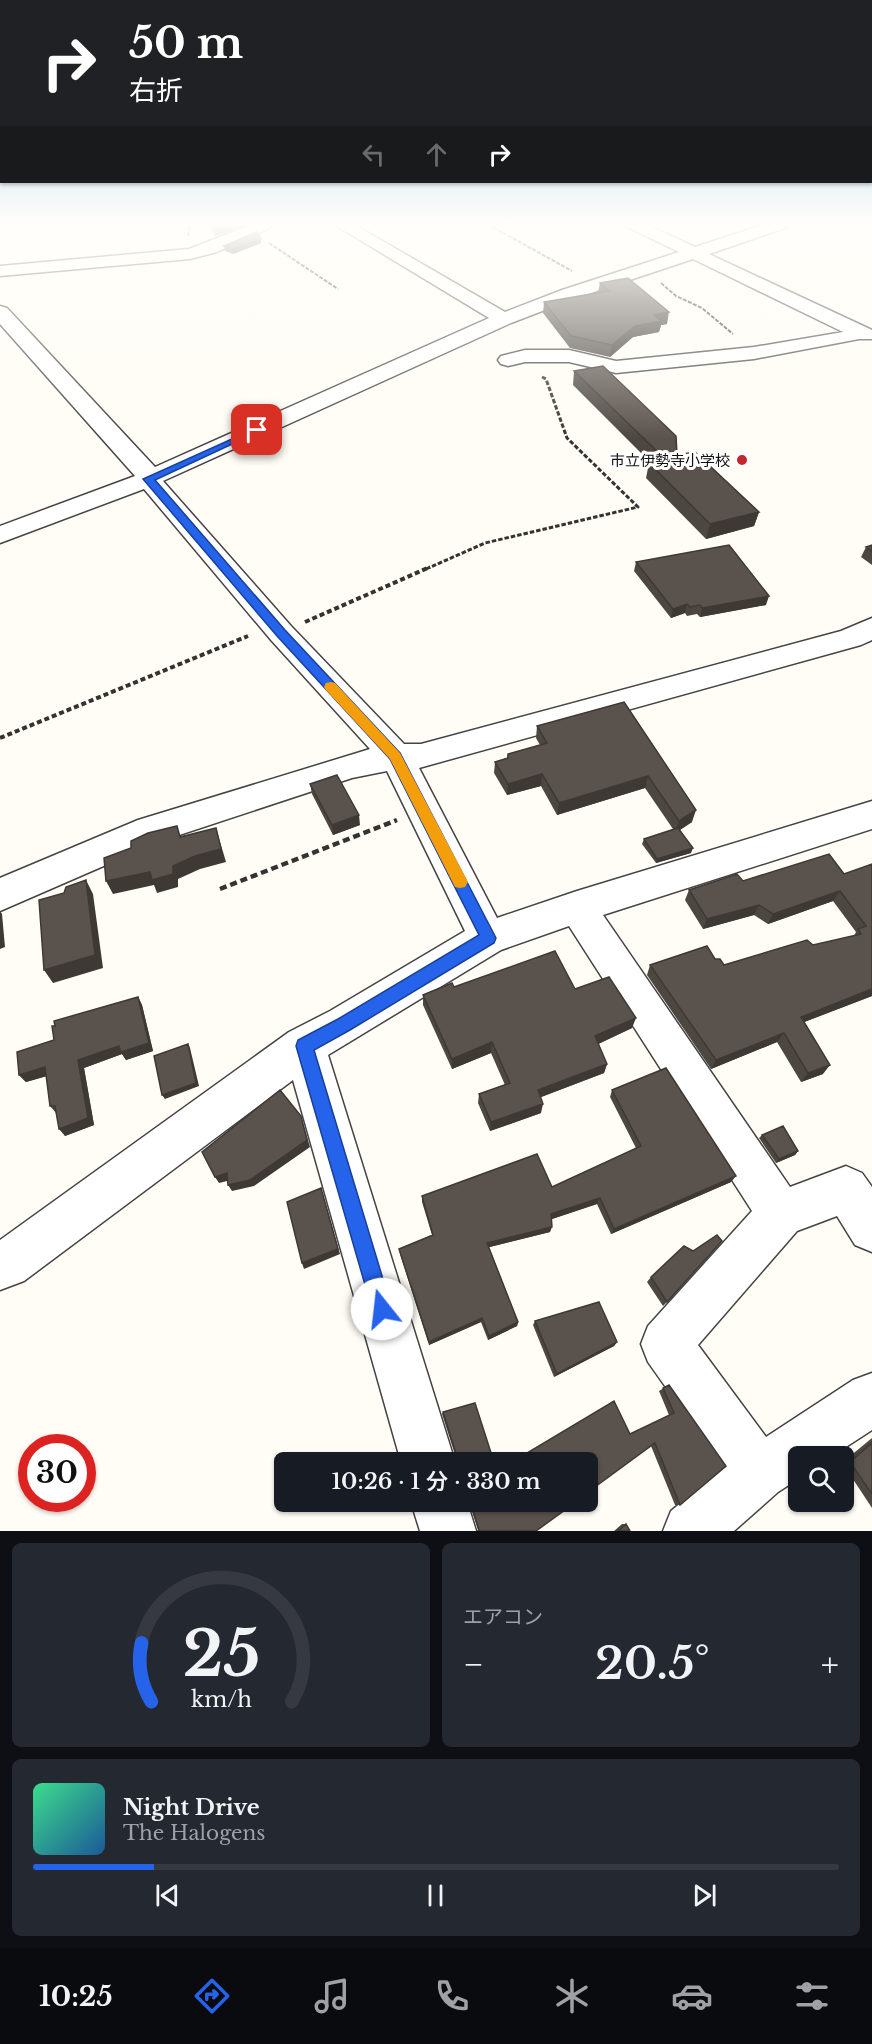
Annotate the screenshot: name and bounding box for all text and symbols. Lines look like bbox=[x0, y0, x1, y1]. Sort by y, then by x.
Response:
text: 50 m bbox=[129, 17, 243, 69]
icon: right bbox=[30, 24, 108, 102]
text: 右折 bbox=[129, 74, 183, 107]
icon: left bbox=[357, 138, 390, 171]
icon: ahead bbox=[420, 138, 453, 171]
icon: right bbox=[483, 138, 516, 171]
pin bbox=[231, 404, 282, 455]
icon: arrive bbox=[240, 413, 273, 446]
place label: 市立伊勢寺小学校 bbox=[610, 451, 730, 470]
marker: 市立伊勢寺小学校 bbox=[735, 453, 749, 467]
position arrow bbox=[350, 1277, 414, 1341]
speed limit sign: 30 bbox=[18, 1434, 96, 1512]
map controls bbox=[788, 1446, 854, 1512]
button: search bbox=[788, 1446, 854, 1512]
text: 10:26 · 1 分 · 330 m bbox=[331, 1468, 541, 1495]
text: エアコン bbox=[463, 1605, 543, 1629]
text: 25 bbox=[182, 1615, 260, 1693]
text: 20.5° bbox=[595, 1635, 710, 1691]
text: − bbox=[463, 1644, 484, 1685]
text: + bbox=[821, 1644, 839, 1685]
text: km/h bbox=[191, 1686, 252, 1713]
text: Night Drive bbox=[123, 1794, 260, 1821]
text: The Halogens bbox=[123, 1821, 265, 1845]
icon: previous bbox=[151, 1879, 184, 1912]
icon: pause bbox=[419, 1879, 452, 1912]
icon: next bbox=[688, 1879, 721, 1912]
icon: directions bbox=[191, 1975, 233, 2017]
icon: music bbox=[311, 1975, 353, 2017]
icon: phone bbox=[431, 1975, 473, 2017]
icon: climate bbox=[551, 1975, 593, 2017]
icon: car bbox=[671, 1975, 713, 2017]
icon: filters bbox=[791, 1975, 833, 2017]
text: 10:25 bbox=[39, 1980, 113, 2013]

